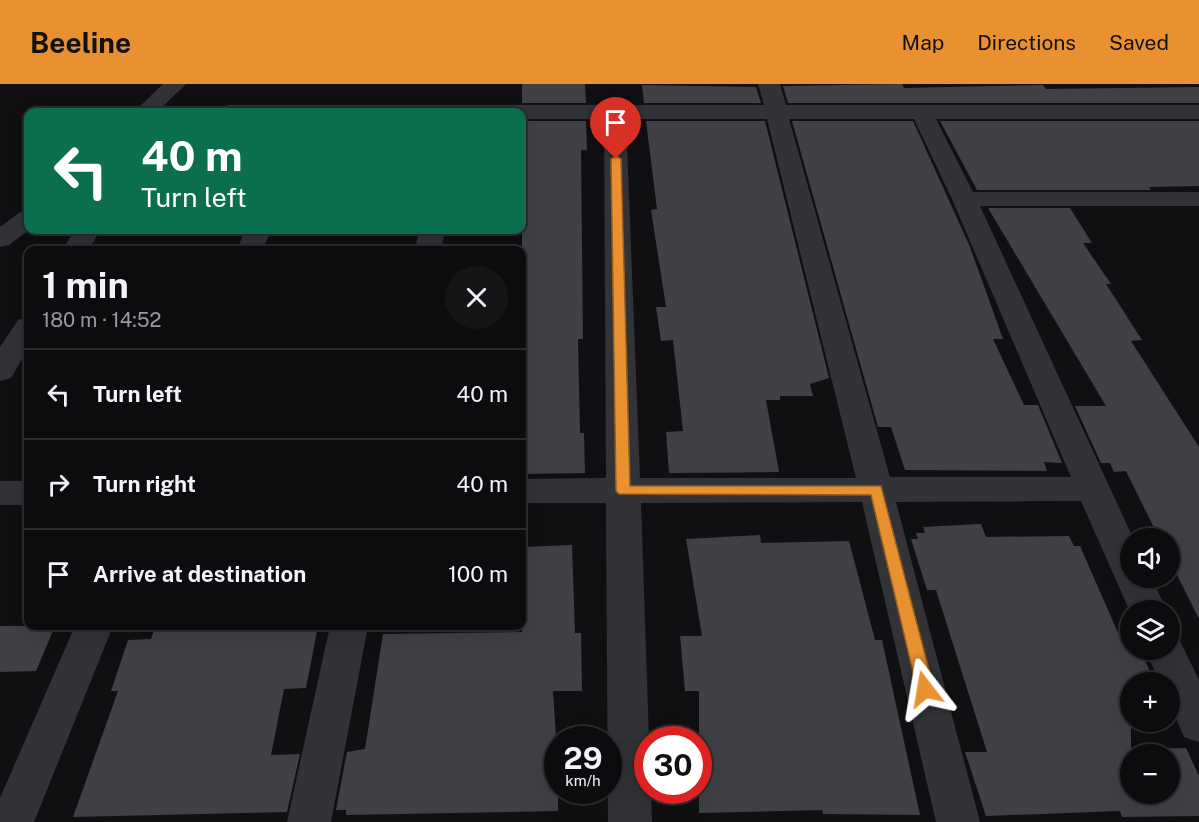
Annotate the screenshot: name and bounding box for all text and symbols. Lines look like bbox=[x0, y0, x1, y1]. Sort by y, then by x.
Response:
text: Beeline bbox=[30, 26, 131, 59]
text: Map bbox=[902, 30, 944, 55]
text: Directions bbox=[977, 30, 1076, 55]
text: Saved bbox=[1109, 30, 1169, 55]
pin bbox=[590, 97, 641, 159]
icon: arrive bbox=[599, 106, 632, 139]
text: 40 m bbox=[141, 131, 243, 180]
icon: left bbox=[42, 132, 120, 210]
text: Turn left bbox=[141, 181, 247, 213]
text: 1 min bbox=[42, 264, 129, 306]
button: close bbox=[445, 266, 508, 329]
text: 180 m · 14:52 bbox=[42, 308, 162, 332]
icon: left bbox=[42, 378, 75, 411]
text: Turn left bbox=[93, 381, 182, 407]
text: 40 m bbox=[456, 381, 508, 407]
icon: right bbox=[42, 468, 75, 501]
text: Turn right bbox=[93, 471, 196, 497]
text: 40 m bbox=[456, 471, 508, 497]
map controls bbox=[1120, 528, 1180, 804]
button: sound bbox=[1120, 528, 1180, 588]
icon: arrive bbox=[42, 558, 75, 591]
text: Arrive at destination bbox=[93, 561, 306, 587]
text: 100 m bbox=[448, 561, 508, 587]
button: layers bbox=[1120, 600, 1180, 660]
position arrow bbox=[893, 657, 957, 721]
button: + bbox=[1120, 672, 1180, 732]
speed limit sign: 30 bbox=[634, 726, 712, 804]
text: 29 bbox=[564, 740, 602, 776]
button: − bbox=[1120, 744, 1180, 804]
text: km/h bbox=[565, 772, 601, 789]

